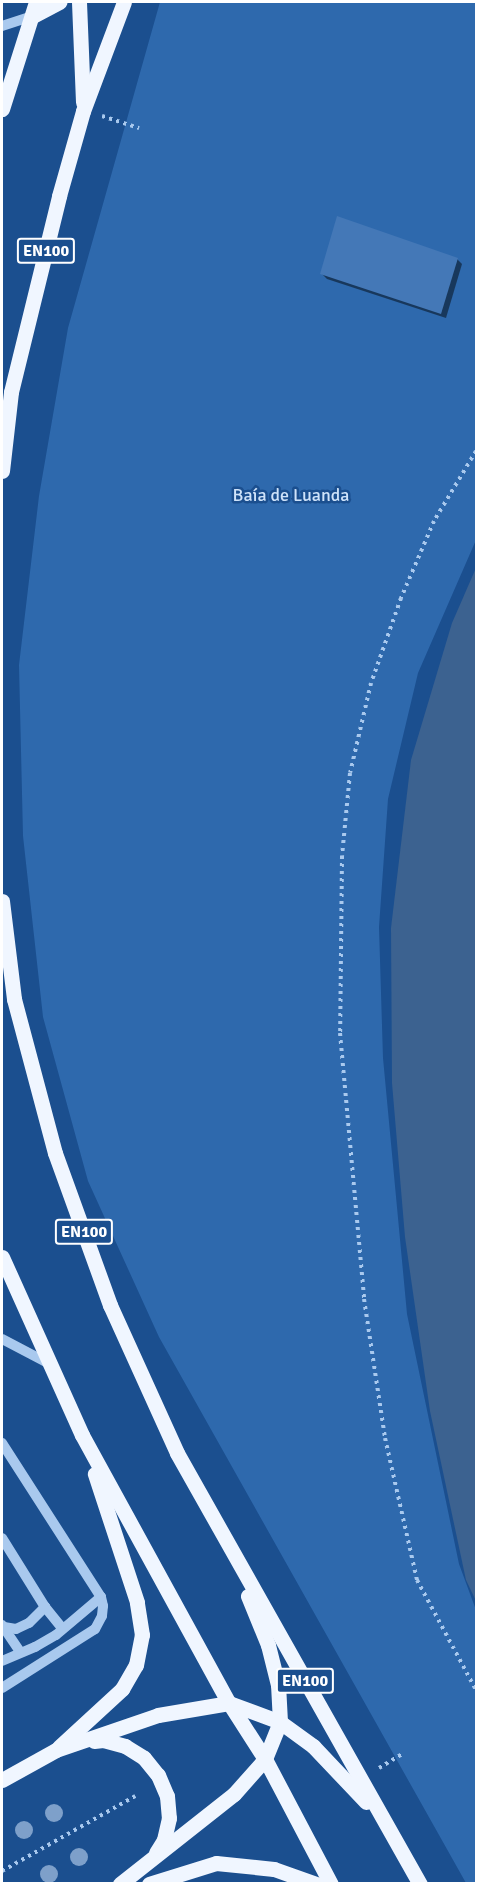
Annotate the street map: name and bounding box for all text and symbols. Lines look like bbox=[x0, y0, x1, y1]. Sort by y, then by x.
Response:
road number: EN100 bbox=[16, 238, 76, 264]
park label: Baía de Luanda bbox=[233, 484, 349, 506]
road number: EN100 bbox=[54, 1219, 114, 1245]
road number: EN100 bbox=[275, 1668, 335, 1694]

